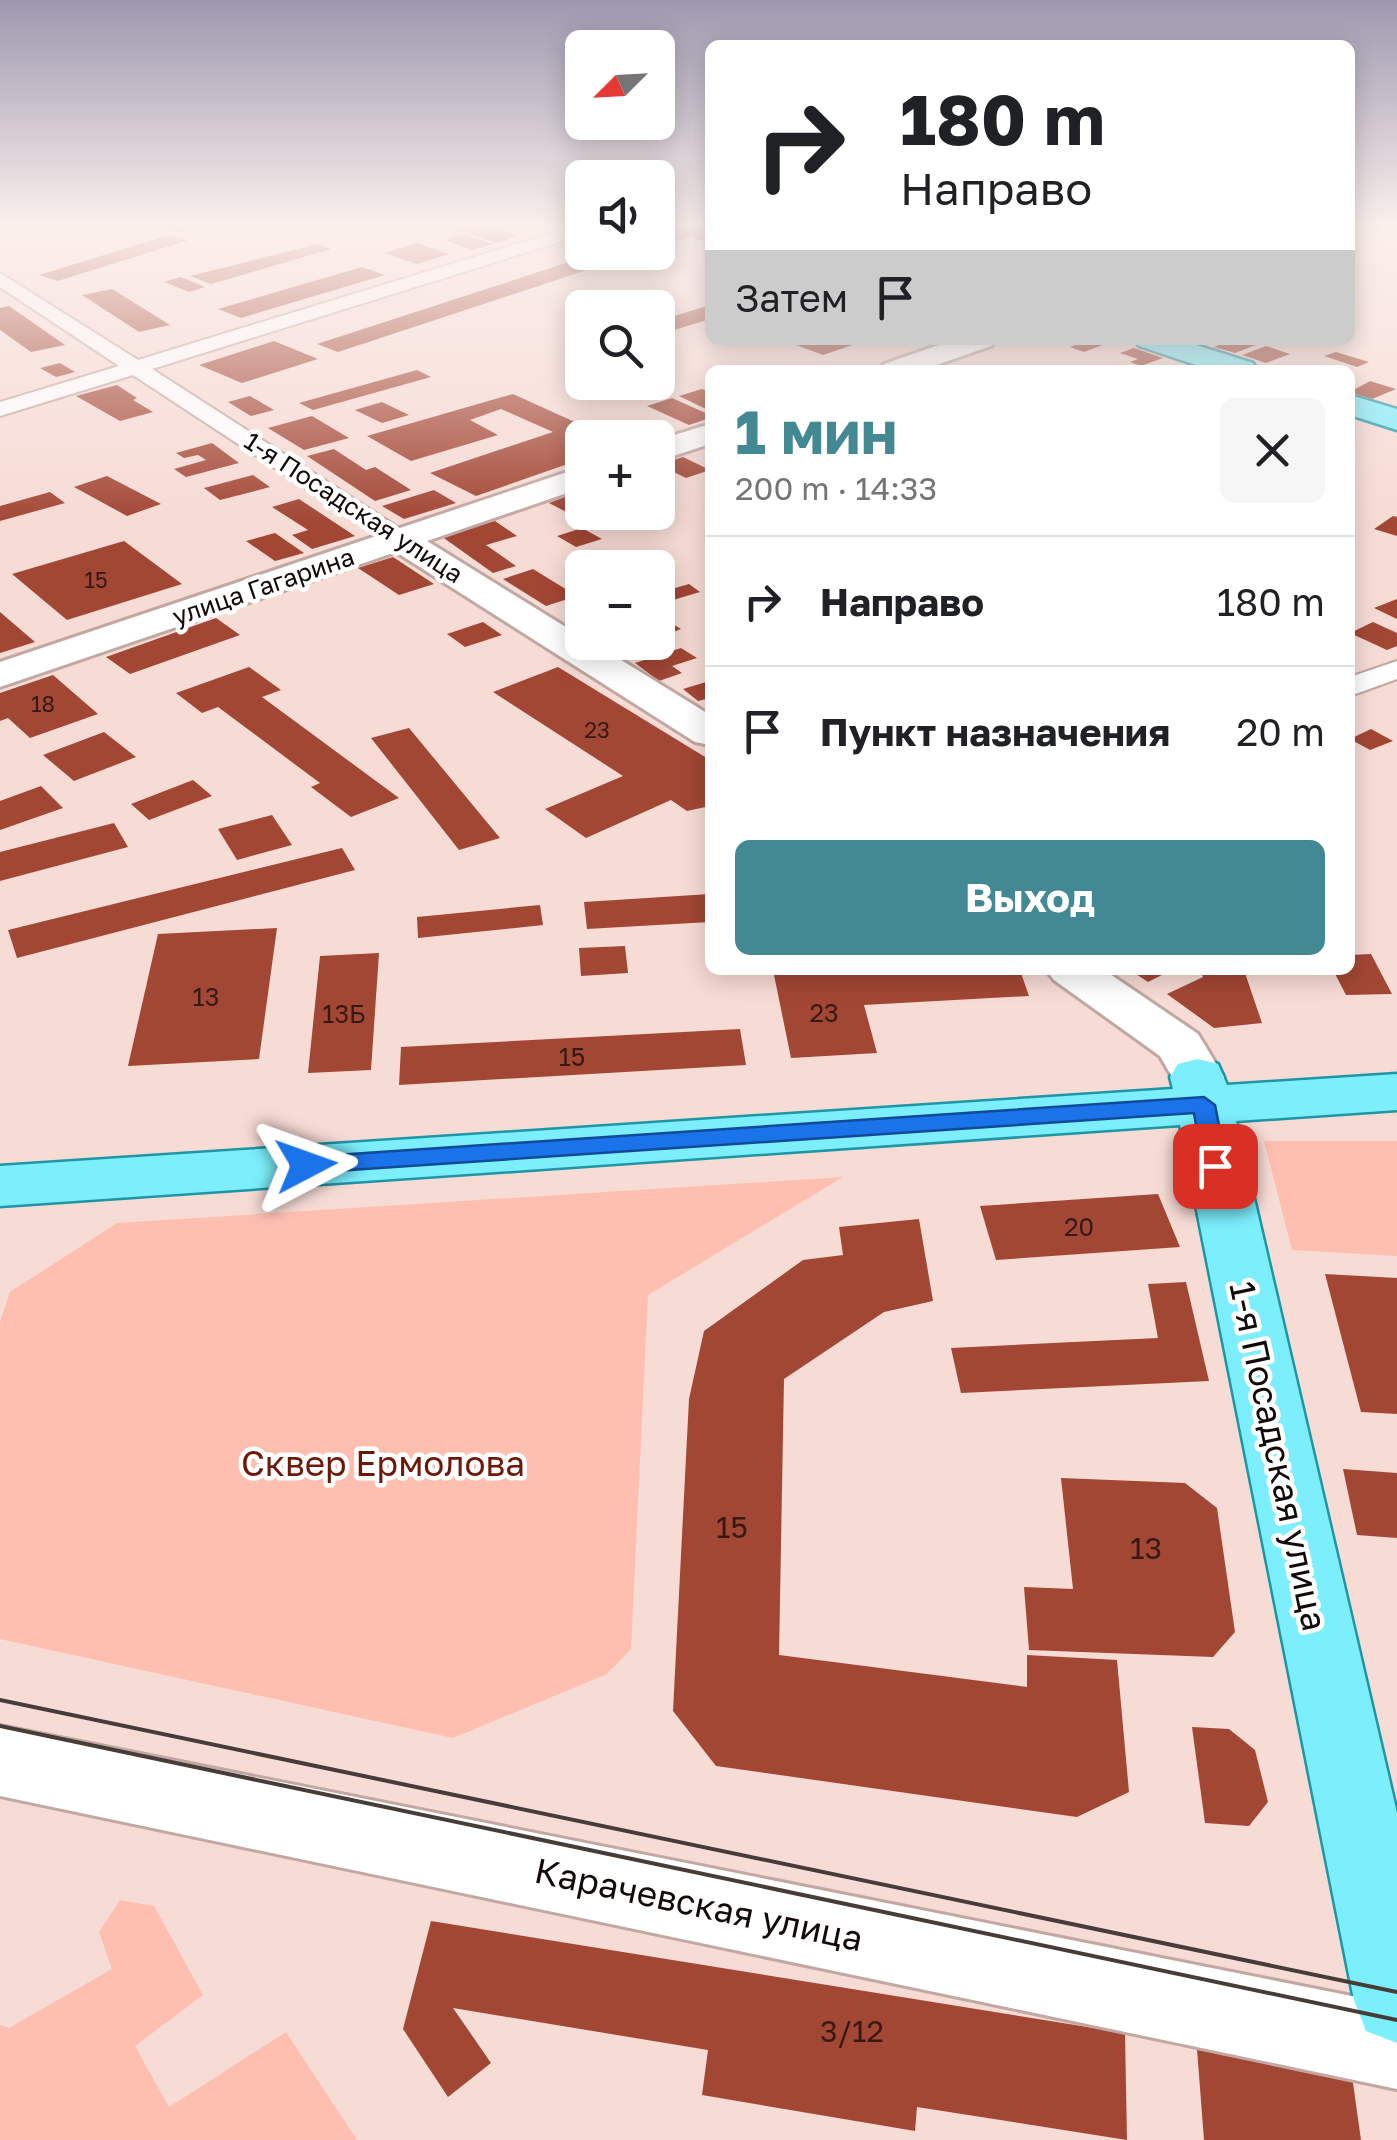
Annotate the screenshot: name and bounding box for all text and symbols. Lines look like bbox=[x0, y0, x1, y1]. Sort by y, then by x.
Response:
north arrow bbox=[565, 30, 675, 140]
map controls bbox=[565, 30, 675, 660]
text: 180 m bbox=[900, 76, 1105, 160]
icon: right bbox=[735, 80, 865, 210]
button: sound bbox=[565, 160, 675, 270]
text: Направо bbox=[900, 161, 1092, 215]
icon: arrive bbox=[868, 270, 923, 325]
text: Затем bbox=[735, 275, 848, 320]
button: search bbox=[565, 290, 675, 400]
text: 1 мин bbox=[735, 395, 897, 467]
button: close bbox=[1220, 398, 1325, 503]
button: + bbox=[565, 420, 675, 530]
street label: 1-я Посадская улица bbox=[239, 425, 469, 589]
text: 200 m · 14:33 bbox=[735, 469, 937, 507]
street label: улица Гагарина bbox=[168, 540, 358, 632]
button: − bbox=[565, 550, 675, 660]
house number: 15 bbox=[84, 566, 108, 593]
icon: right bbox=[735, 574, 790, 629]
text: Направо bbox=[820, 579, 984, 624]
text: 180 m bbox=[1217, 579, 1325, 624]
house number: 18 bbox=[31, 690, 55, 717]
icon: arrive bbox=[735, 704, 790, 759]
text: Пункт назначения bbox=[820, 709, 1170, 754]
text: 20 m bbox=[1236, 709, 1325, 754]
house number: 23 bbox=[584, 716, 610, 743]
button: Выход bbox=[735, 840, 1325, 955]
house number: 13 bbox=[193, 981, 219, 1012]
house number: 23 bbox=[809, 997, 839, 1028]
house number: 13Б bbox=[322, 998, 366, 1029]
house number: 15 bbox=[559, 1041, 585, 1072]
position arrow bbox=[254, 1113, 358, 1217]
pin bbox=[1173, 1124, 1258, 1209]
icon: arrive bbox=[1188, 1139, 1243, 1194]
house number: 20 bbox=[1064, 1211, 1094, 1242]
street label: 1-я Посадская улица bbox=[1221, 1277, 1337, 1635]
park label: Сквер Ермолова bbox=[241, 1442, 525, 1484]
house number: 15 bbox=[716, 1509, 748, 1545]
house number: 13 bbox=[1130, 1530, 1162, 1566]
street label: Карачевская улица bbox=[531, 1849, 867, 1959]
house number: 3/12 bbox=[820, 2013, 884, 2049]

